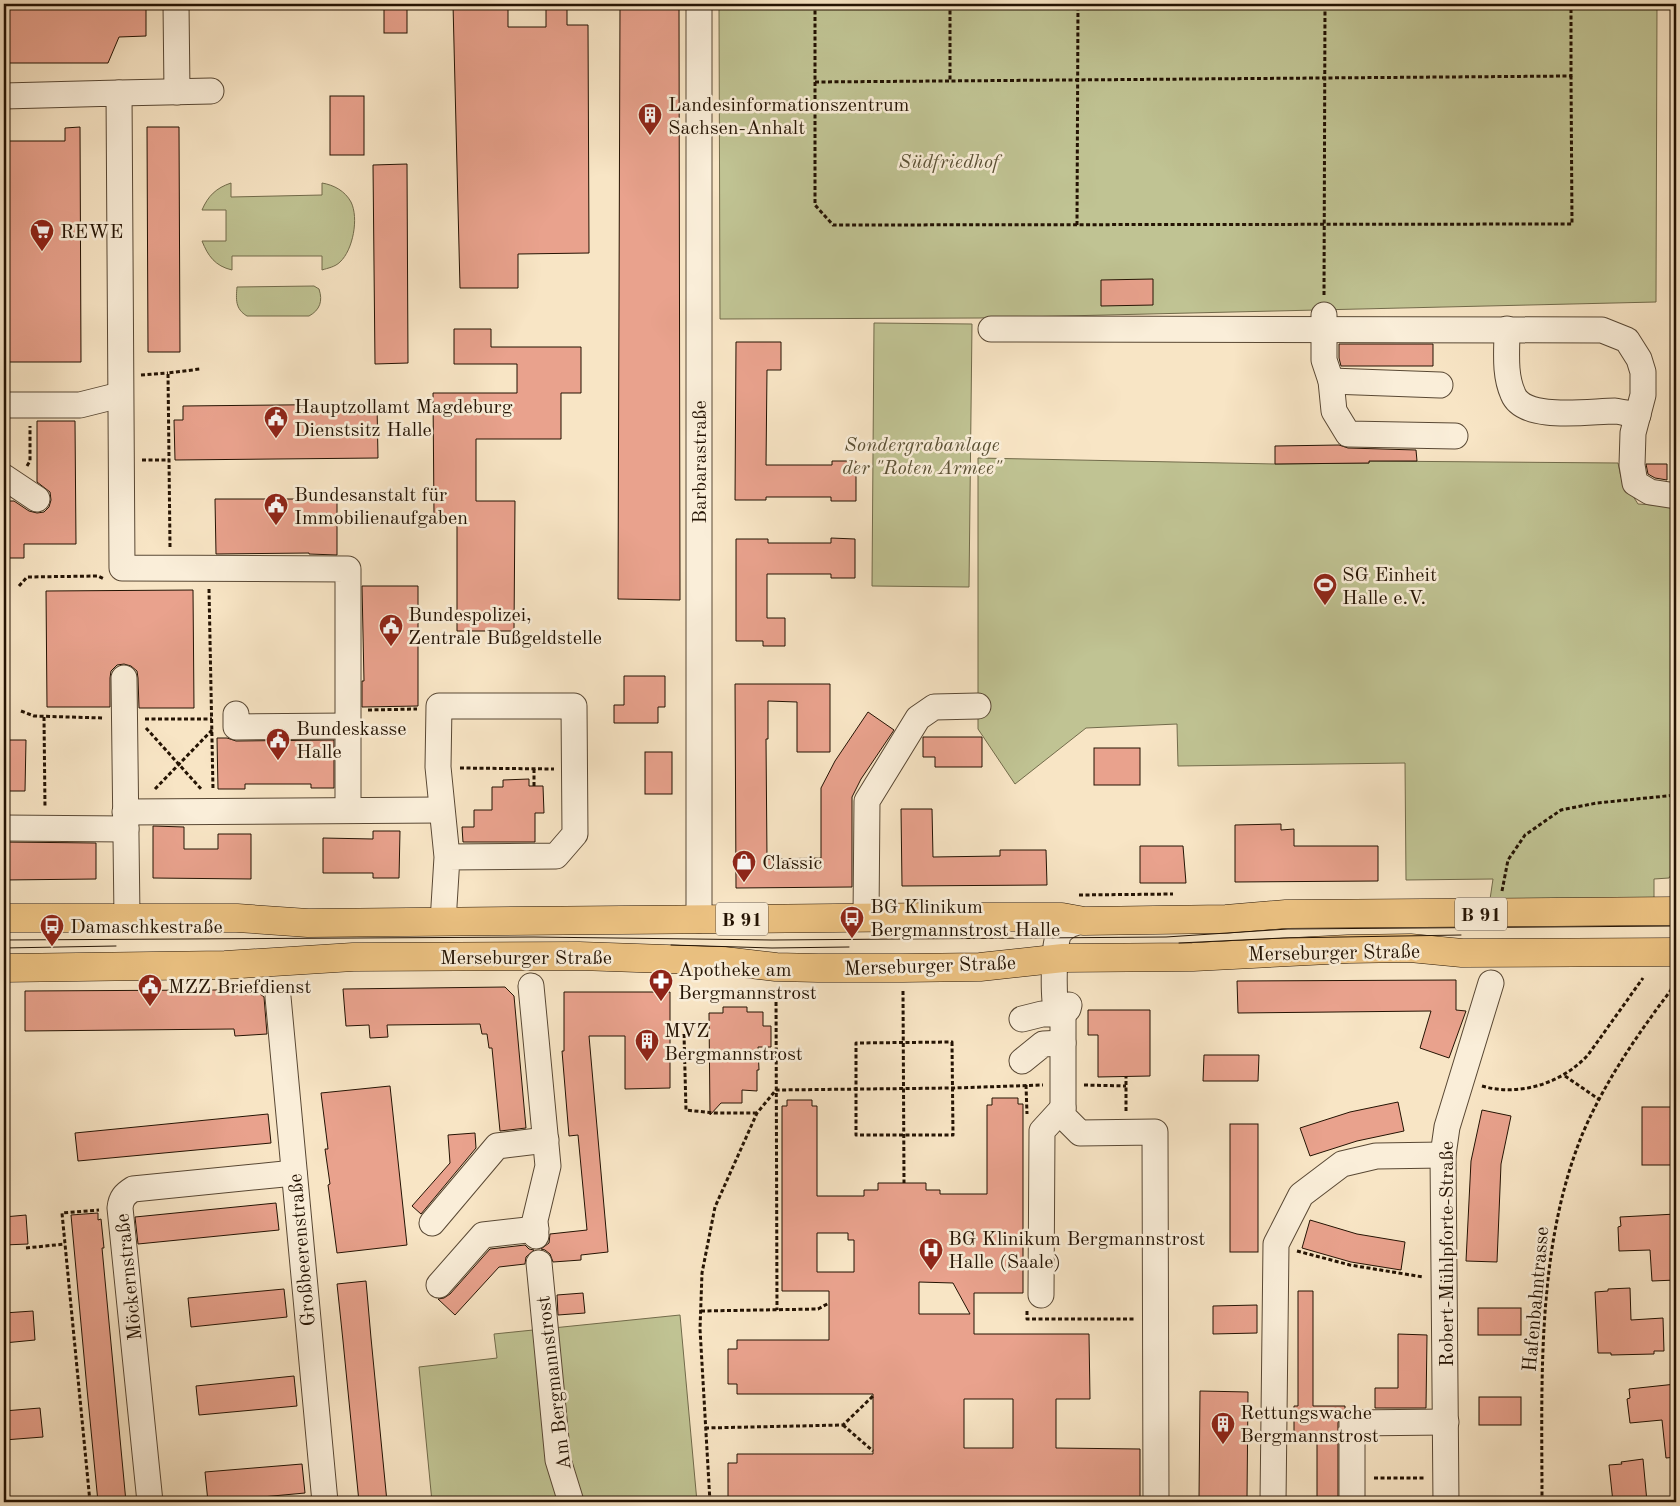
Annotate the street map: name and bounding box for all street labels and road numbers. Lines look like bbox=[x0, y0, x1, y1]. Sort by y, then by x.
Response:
street label: Barbarastraße bbox=[691, 400, 711, 524]
road number: B 91 bbox=[1455, 898, 1507, 931]
road number: B 91 bbox=[716, 902, 768, 936]
street label: Merseburger Straße bbox=[1248, 942, 1420, 966]
street label: Merseburger Straße bbox=[440, 949, 612, 969]
street label: Merseburger Straße bbox=[844, 954, 1016, 980]
street label: Robert-Mühlpforte-Straße bbox=[1438, 1141, 1458, 1367]
street label: Großbeerenstraße bbox=[286, 1173, 320, 1327]
street label: Möckernstraße bbox=[113, 1212, 147, 1341]
street label: Hafenbahntrasse bbox=[1521, 1226, 1553, 1373]
street label: Am Bergmannstrost bbox=[534, 1294, 576, 1471]

